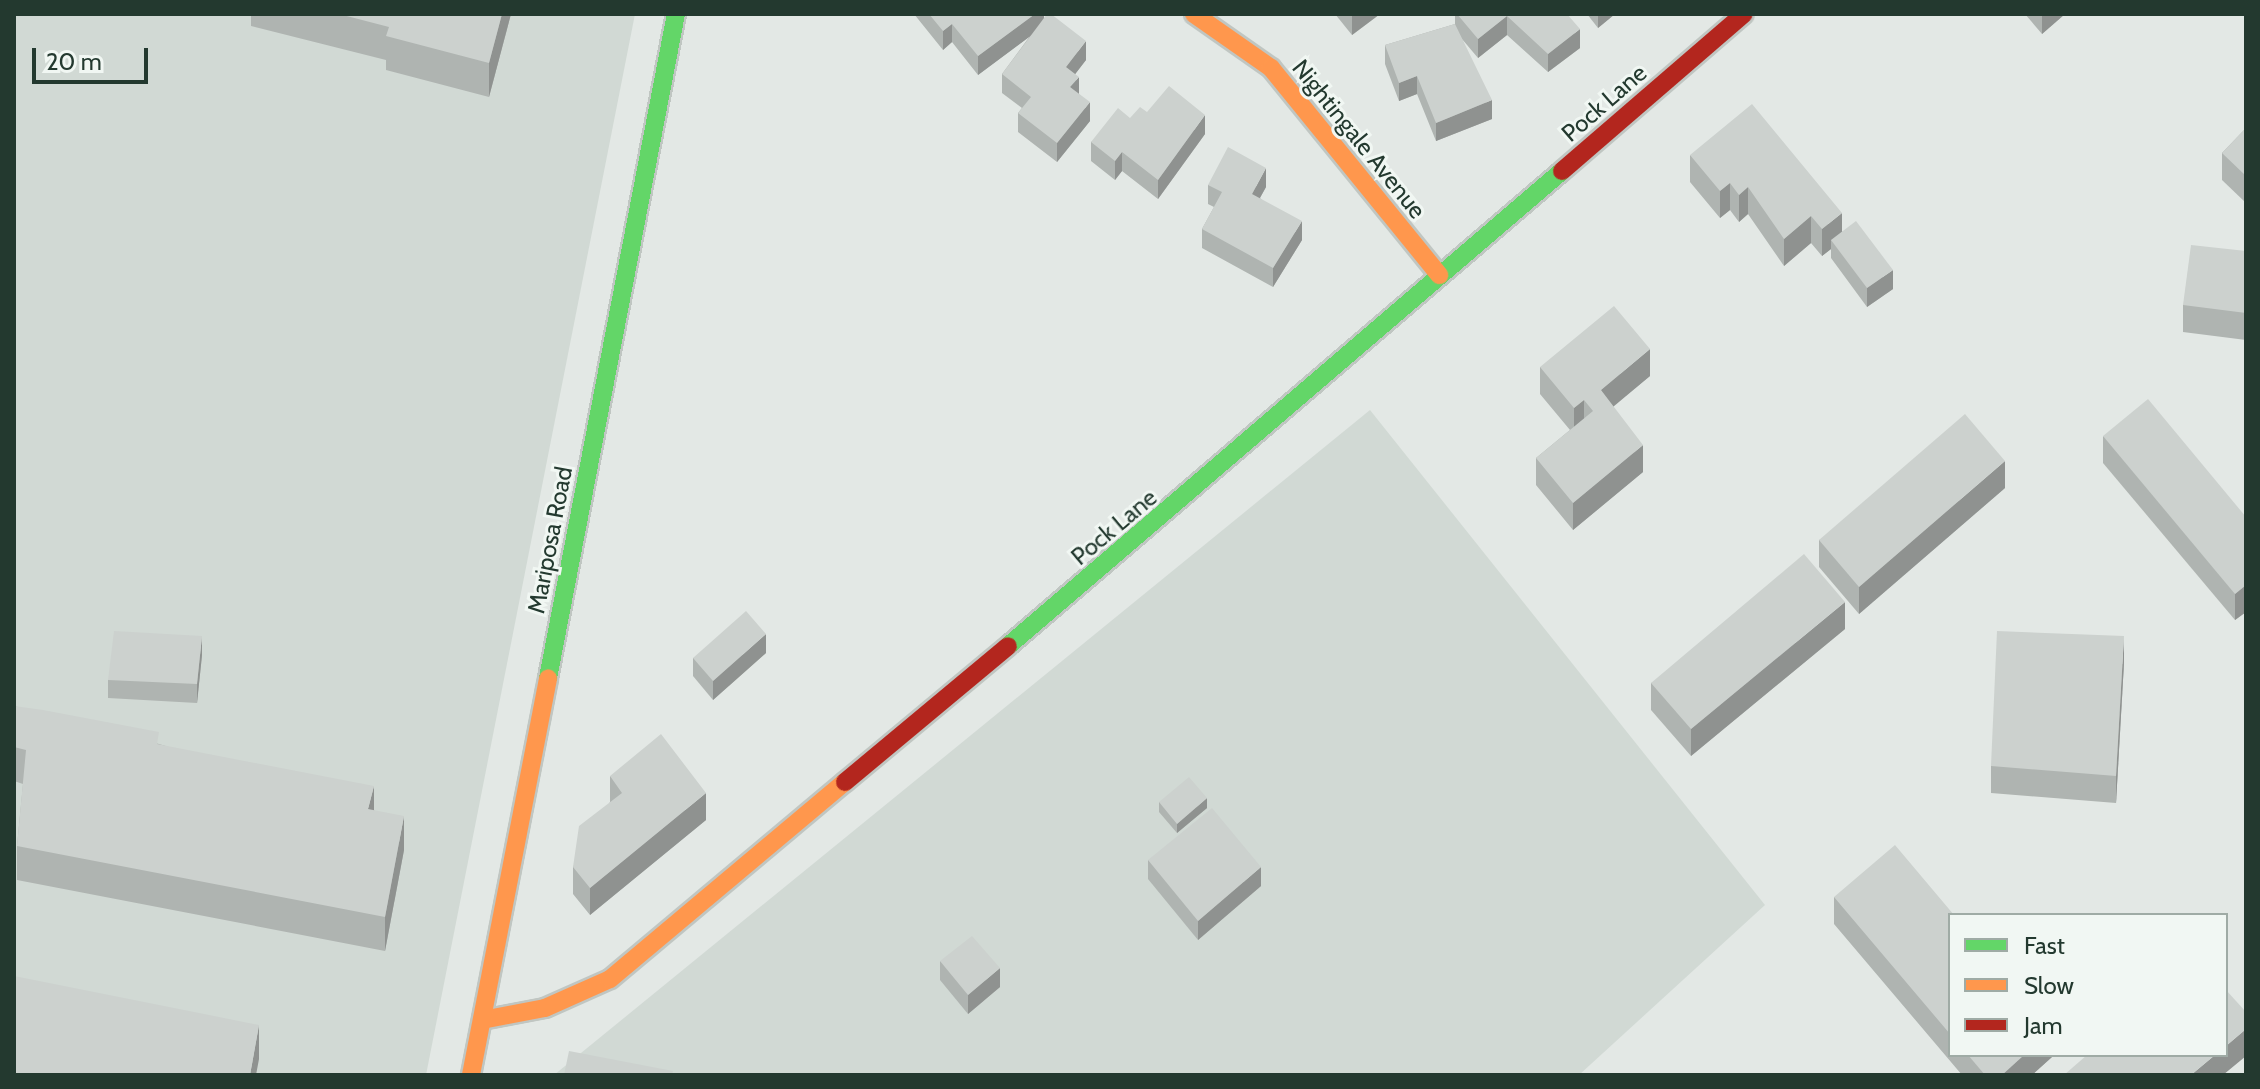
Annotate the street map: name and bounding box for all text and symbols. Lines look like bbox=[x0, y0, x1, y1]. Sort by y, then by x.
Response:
scale bar bbox=[36, 32, 152, 82]
text: 20 m bbox=[46, 47, 102, 76]
street label: Nightingale Avenue bbox=[1286, 54, 1432, 224]
street label: Pock Lane bbox=[1556, 58, 1652, 148]
street label: Mariposa Road bbox=[522, 464, 578, 616]
street label: Pock Lane bbox=[1065, 483, 1163, 571]
legend bbox=[1948, 913, 2228, 1057]
text: Fast bbox=[2024, 931, 2065, 960]
text: Slow bbox=[2024, 971, 2074, 1000]
text: Jam bbox=[2024, 1011, 2062, 1040]

